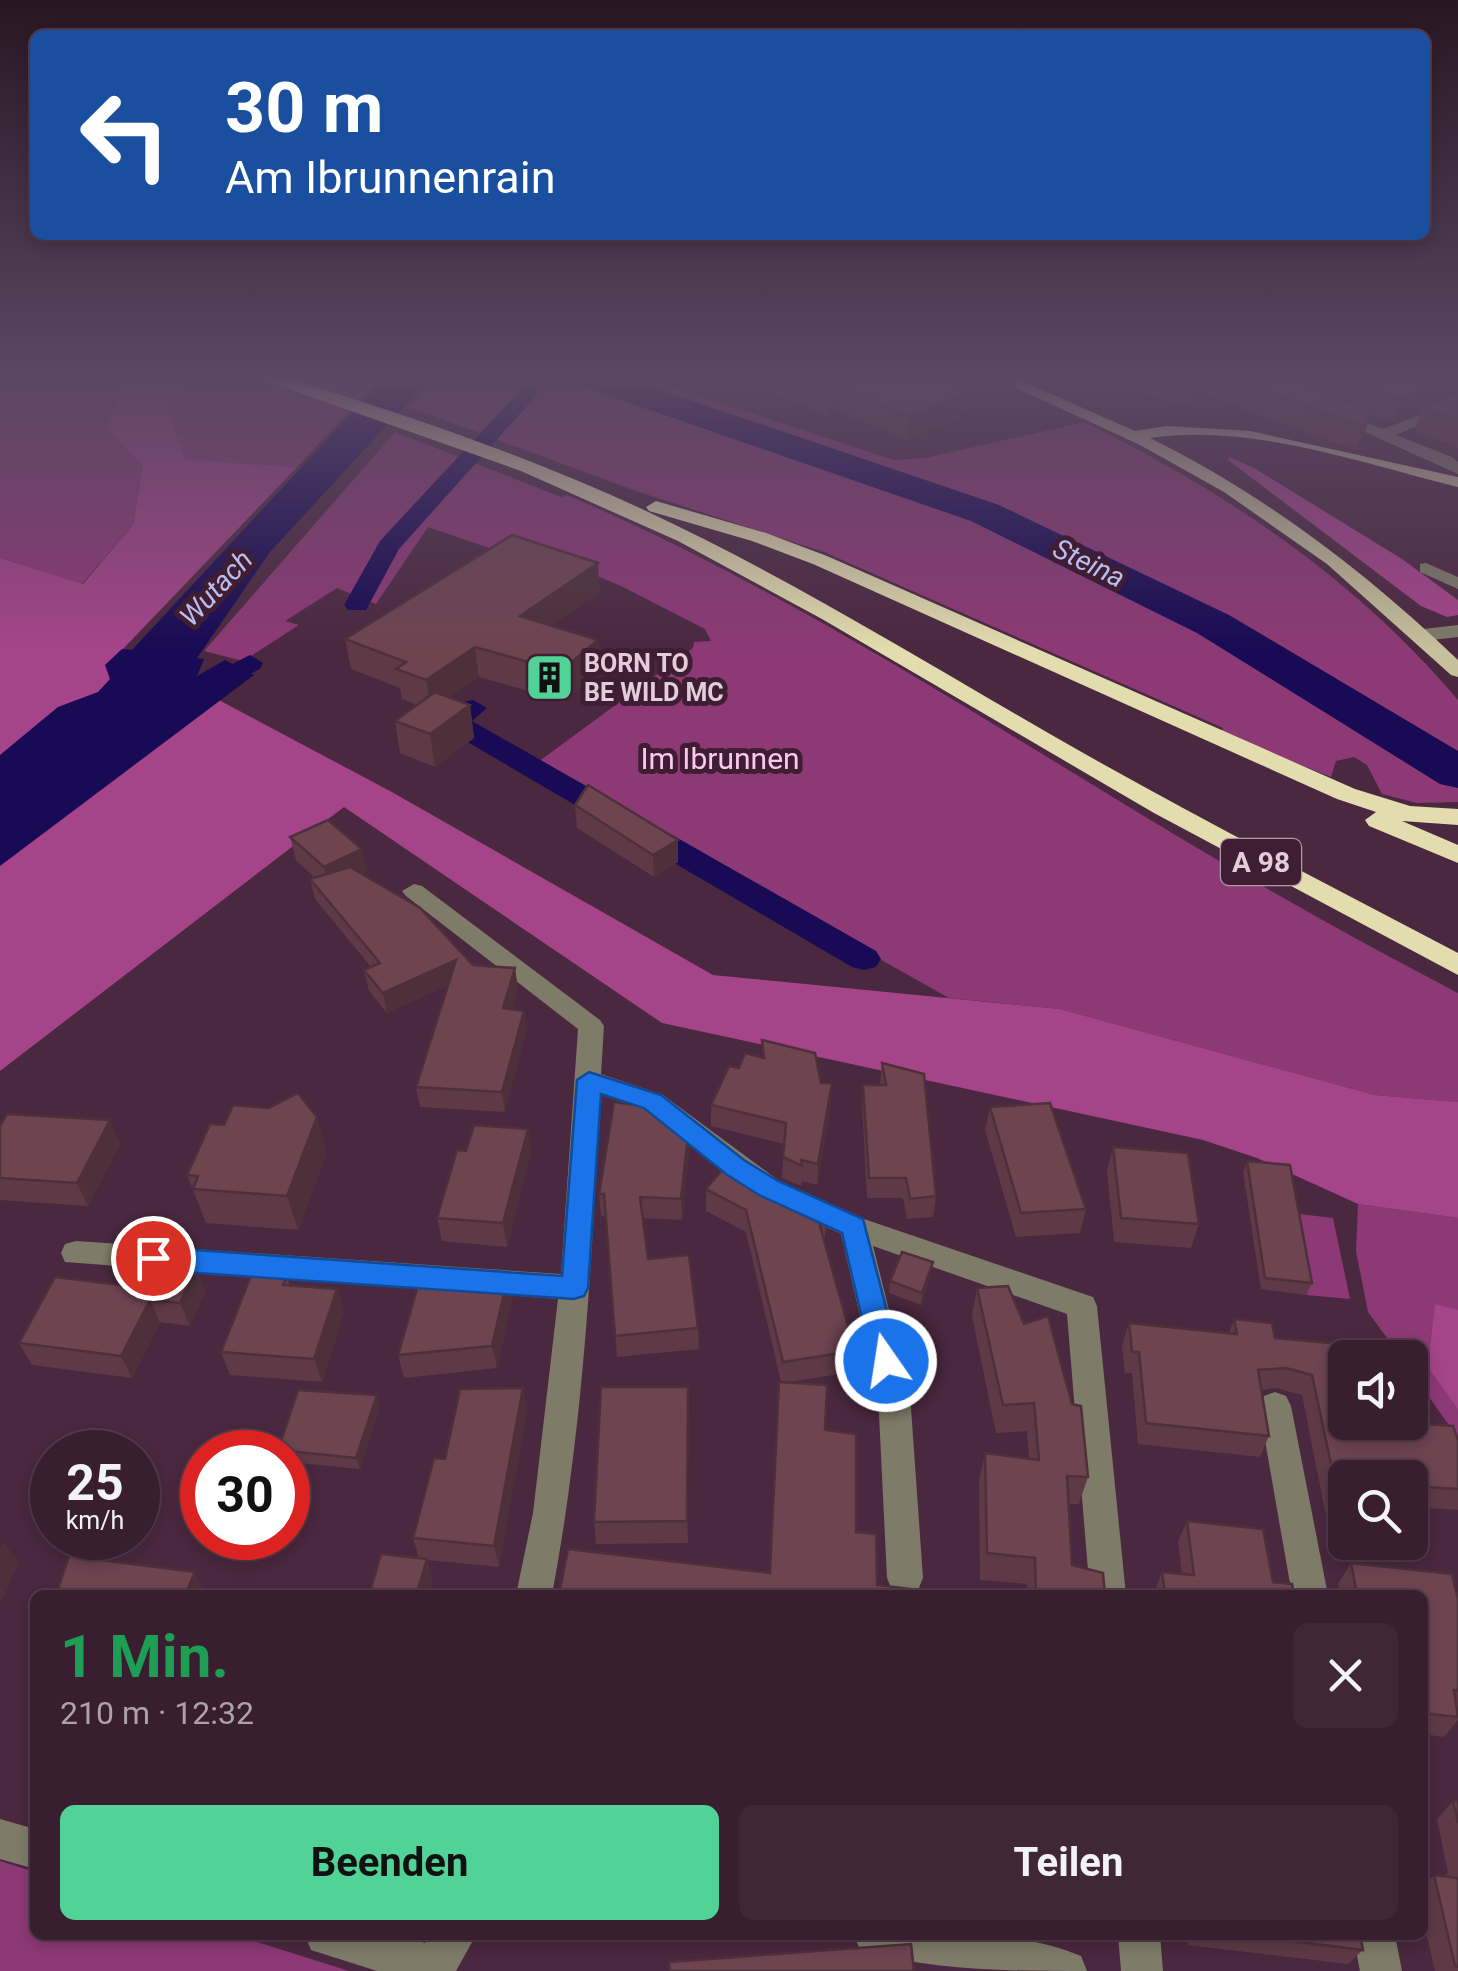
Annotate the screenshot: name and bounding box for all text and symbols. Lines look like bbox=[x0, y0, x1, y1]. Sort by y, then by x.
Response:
text: 30 m bbox=[225, 67, 383, 149]
icon: left bbox=[60, 70, 190, 200]
text: Am Ibrunnenrain bbox=[225, 151, 556, 204]
water label: Steina bbox=[1048, 532, 1130, 594]
water label: Wutach bbox=[173, 543, 259, 633]
place label: BORN TO BE WILD MC bbox=[584, 649, 724, 707]
building icon: BORN TO BE WILD MC bbox=[523, 651, 575, 703]
park label: Im Ibrunnen bbox=[640, 741, 800, 776]
road number: A 98 bbox=[1221, 839, 1301, 885]
pin bbox=[111, 1216, 196, 1301]
icon: arrive bbox=[126, 1231, 181, 1286]
position arrow bbox=[834, 1309, 938, 1413]
map controls bbox=[1328, 1340, 1428, 1560]
button: sound bbox=[1328, 1340, 1428, 1440]
speed limit sign: 30 bbox=[180, 1430, 310, 1560]
text: 25 bbox=[66, 1454, 124, 1512]
button: search bbox=[1328, 1460, 1428, 1560]
text: km/h bbox=[66, 1506, 124, 1535]
text: 1 Min. bbox=[60, 1621, 229, 1692]
button: close bbox=[1293, 1623, 1398, 1728]
text: 210 m · 12:32 bbox=[60, 1694, 254, 1732]
button: Beenden bbox=[60, 1805, 719, 1920]
button: Teilen bbox=[739, 1805, 1398, 1920]

